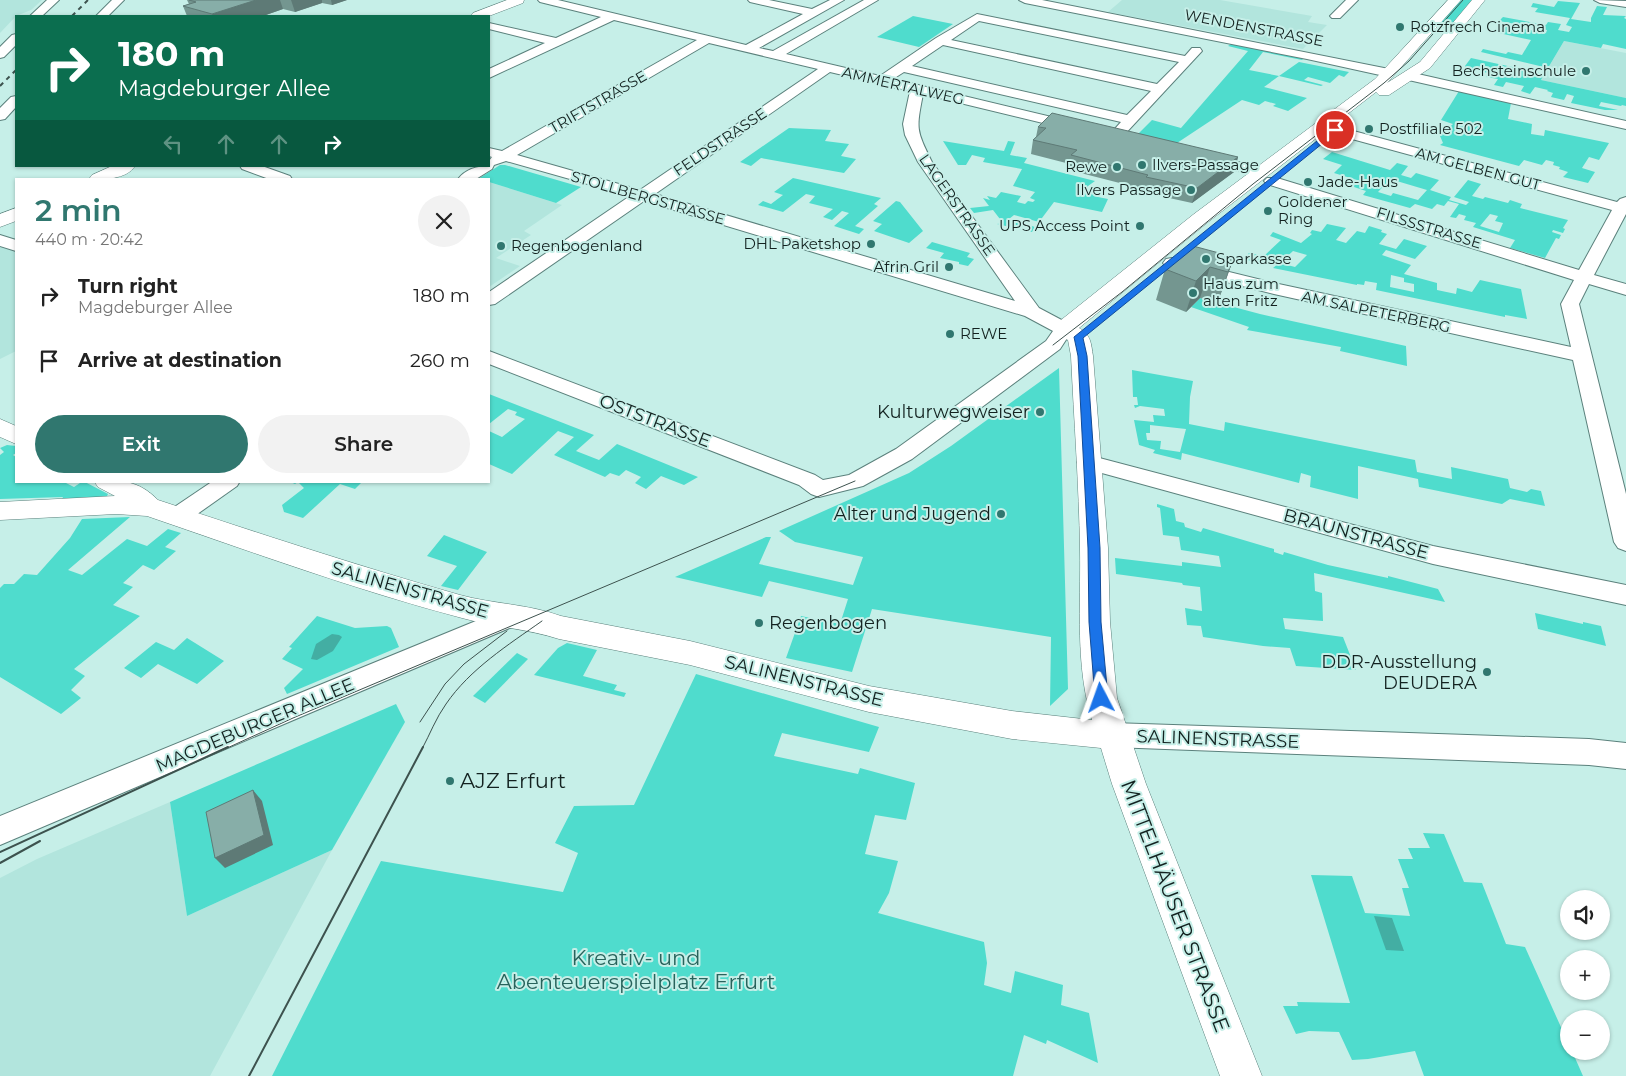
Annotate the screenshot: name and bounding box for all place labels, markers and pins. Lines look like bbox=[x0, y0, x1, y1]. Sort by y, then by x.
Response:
place label: Rotzfrech Cinema bbox=[1410, 17, 1545, 36]
marker: Rotzfrech Cinema bbox=[1394, 21, 1406, 33]
place label: Bechsteinschule bbox=[1452, 61, 1576, 80]
marker: Bechsteinschule bbox=[1580, 65, 1592, 77]
pin bbox=[1314, 109, 1356, 151]
place label: Postfiliale 502 bbox=[1379, 119, 1482, 138]
marker: Postfiliale 502 bbox=[1363, 123, 1375, 135]
place label: Ilvers-Passage bbox=[1152, 155, 1259, 174]
place label: Rewe bbox=[1065, 157, 1107, 176]
marker: Ilvers-Passage bbox=[1136, 159, 1148, 171]
marker: Rewe bbox=[1111, 161, 1123, 173]
place label: Jade-Haus bbox=[1317, 172, 1398, 191]
marker: Jade-Haus bbox=[1302, 176, 1314, 188]
place label: Ilvers Passage bbox=[1076, 180, 1181, 199]
marker: Ilvers Passage bbox=[1185, 184, 1197, 196]
place label: Goldener Ring bbox=[1278, 192, 1347, 228]
marker: Goldener Ring bbox=[1262, 205, 1274, 217]
place label: UPS Access Point bbox=[999, 216, 1130, 235]
marker: UPS Access Point bbox=[1134, 220, 1146, 232]
place label: DHL Paketshop bbox=[743, 234, 861, 253]
place label: Regenbogenland bbox=[511, 236, 643, 255]
marker: DHL Paketshop bbox=[865, 238, 877, 250]
marker: Regenbogenland bbox=[495, 240, 507, 252]
place label: Sparkasse bbox=[1216, 249, 1291, 268]
marker: Sparkasse bbox=[1200, 253, 1212, 265]
place label: Afrin Gril bbox=[874, 257, 939, 276]
marker: Afrin Gril bbox=[943, 261, 955, 273]
place label: Haus zum alten Fritz bbox=[1203, 274, 1279, 310]
marker: Haus zum alten Fritz bbox=[1187, 287, 1199, 299]
place label: REWE bbox=[960, 324, 1007, 343]
marker: REWE bbox=[944, 328, 956, 340]
place label: Kulturwegweiser bbox=[877, 401, 1030, 423]
marker: Kulturwegweiser bbox=[1034, 406, 1046, 418]
place label: Alter und Jugend bbox=[834, 503, 991, 525]
marker: Alter und Jugend bbox=[995, 508, 1007, 520]
place label: Regenbogen bbox=[769, 612, 887, 634]
marker: Regenbogen bbox=[753, 617, 765, 629]
place label: DDR-Ausstellung DEUDERA bbox=[1321, 651, 1477, 694]
marker: DDR-Ausstellung DEUDERA bbox=[1481, 666, 1493, 678]
place label: AJZ Erfurt bbox=[460, 768, 566, 793]
marker: AJZ Erfurt bbox=[444, 775, 456, 787]

